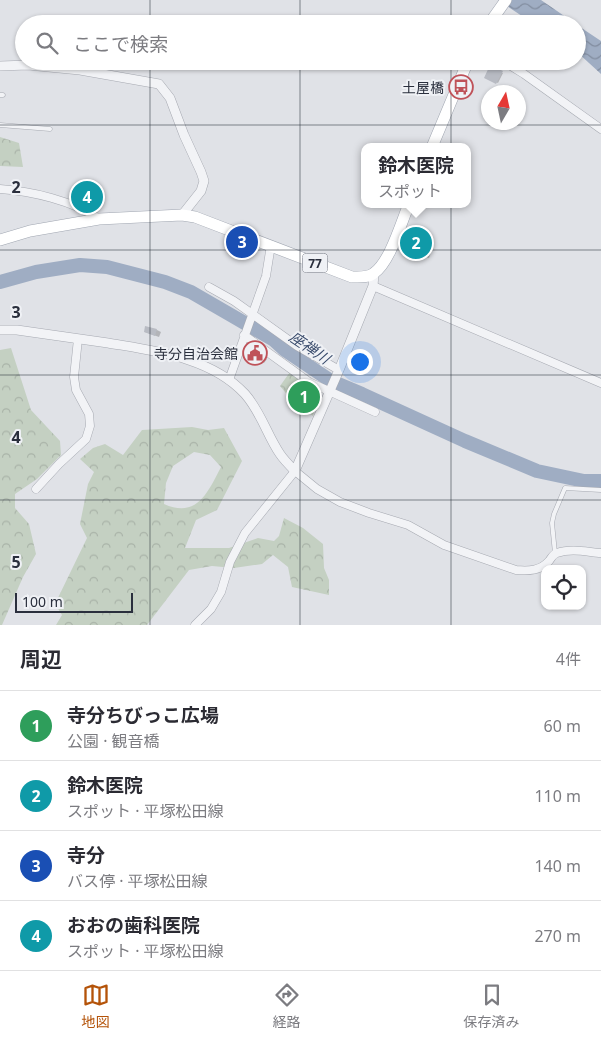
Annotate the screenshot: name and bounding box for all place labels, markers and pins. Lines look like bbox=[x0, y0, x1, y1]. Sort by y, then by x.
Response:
bus stop icon: 土屋橋 bbox=[448, 74, 474, 100]
place label: 土屋橋 bbox=[402, 78, 444, 97]
pin: 4 bbox=[71, 178, 103, 216]
pin: 3 bbox=[226, 223, 258, 261]
pin: 2 bbox=[400, 224, 432, 262]
public building icon: 寺分自治会館 bbox=[242, 340, 268, 366]
place label: 寺分自治会館 bbox=[154, 344, 238, 363]
pin: 1 bbox=[288, 378, 320, 416]

